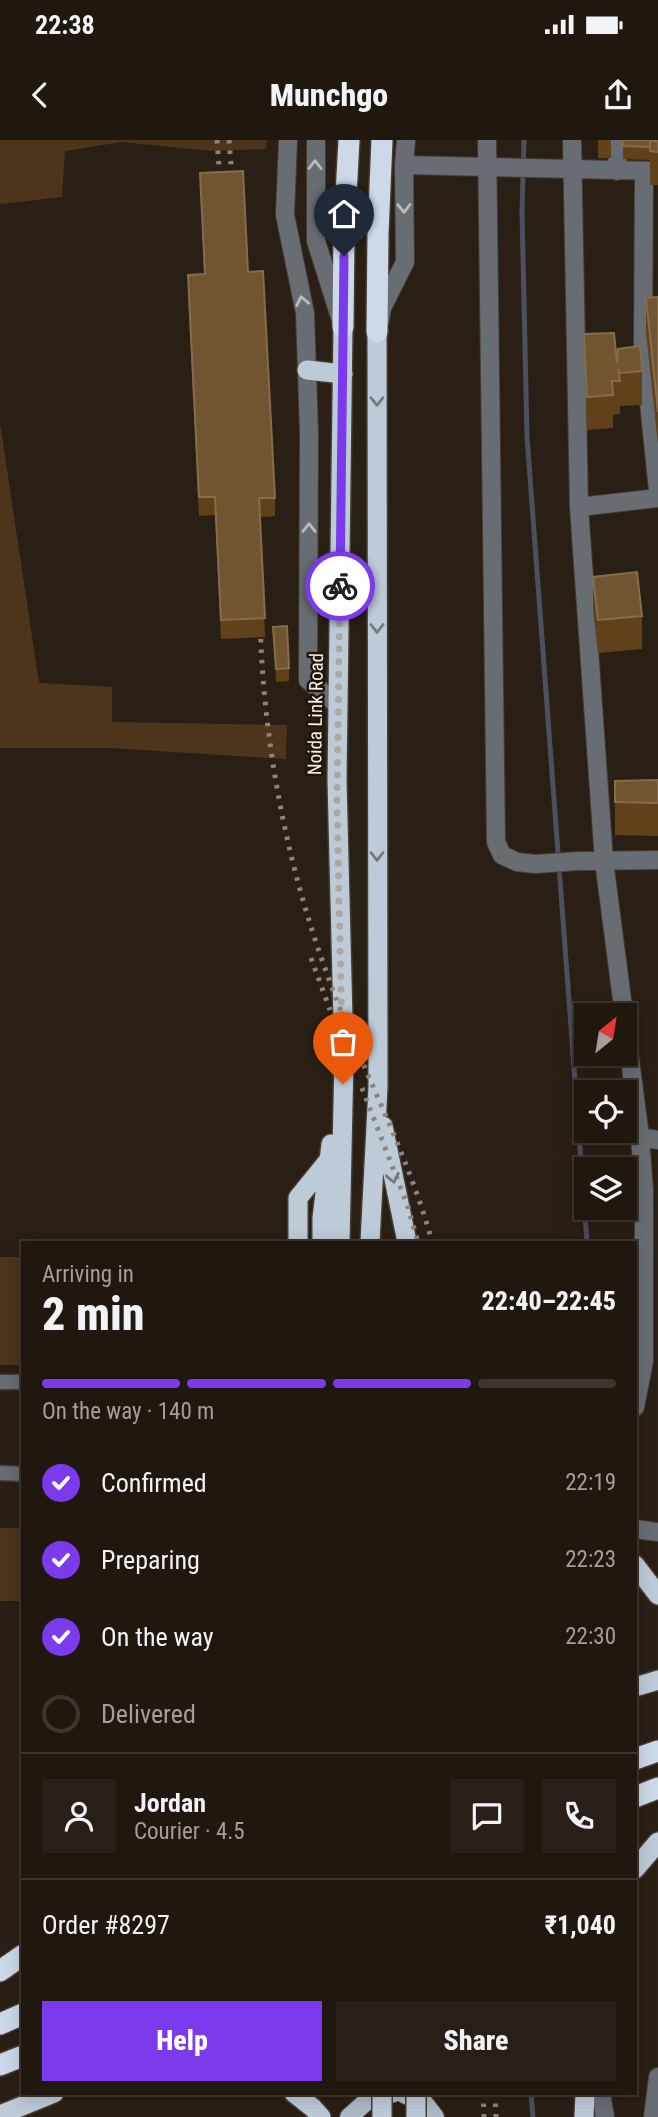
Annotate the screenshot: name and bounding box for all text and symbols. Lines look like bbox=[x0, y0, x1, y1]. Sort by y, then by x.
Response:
text: 22:38 bbox=[35, 10, 95, 40]
icon: back bbox=[21, 76, 59, 114]
text: Munchgo bbox=[270, 76, 388, 114]
icon: share bbox=[599, 76, 637, 114]
one-way arrow bbox=[307, 159, 323, 170]
pin bbox=[314, 184, 374, 256]
icon: home bbox=[325, 195, 363, 233]
one-way arrow bbox=[396, 203, 412, 214]
one-way arrow bbox=[296, 295, 311, 307]
one-way arrow bbox=[369, 396, 385, 406]
one-way arrow bbox=[301, 522, 317, 533]
courier bbox=[305, 551, 375, 621]
icon: bike bbox=[321, 567, 359, 605]
one-way arrow bbox=[369, 623, 385, 634]
street label: Noida Link Road bbox=[303, 653, 328, 775]
one-way arrow bbox=[369, 851, 385, 861]
north arrow bbox=[574, 1003, 637, 1066]
map controls bbox=[574, 1003, 637, 1220]
pin bbox=[313, 1012, 373, 1084]
icon: bag bbox=[324, 1023, 362, 1061]
button: locate bbox=[574, 1080, 637, 1143]
button: layers bbox=[574, 1157, 637, 1220]
one-way arrow bbox=[385, 1172, 400, 1184]
text: Arriving in bbox=[42, 1261, 134, 1288]
text: 22:40–22:45 bbox=[482, 1286, 616, 1316]
text: 2 min bbox=[42, 1287, 145, 1341]
text: On the way · 140 m bbox=[42, 1398, 214, 1425]
icon: check bbox=[42, 1464, 80, 1502]
text: Confirmed bbox=[101, 1468, 207, 1498]
text: 22:19 bbox=[565, 1469, 616, 1496]
icon: check bbox=[42, 1541, 80, 1579]
text: Preparing bbox=[101, 1545, 200, 1575]
text: 22:23 bbox=[565, 1546, 616, 1573]
icon: check bbox=[42, 1618, 80, 1656]
text: On the way bbox=[101, 1622, 214, 1652]
text: 22:30 bbox=[565, 1623, 616, 1650]
text: Delivered bbox=[101, 1699, 196, 1729]
button: person bbox=[42, 1779, 116, 1853]
button: chat bbox=[450, 1779, 524, 1853]
button: phone bbox=[542, 1779, 616, 1853]
text: Jordan bbox=[134, 1788, 206, 1818]
text: Courier · 4.5 bbox=[134, 1818, 245, 1845]
text: Order #8297 bbox=[42, 1910, 170, 1940]
text: ₹1,040 bbox=[545, 1910, 616, 1940]
button: Help bbox=[42, 2001, 322, 2081]
button: Share bbox=[336, 2001, 616, 2081]

